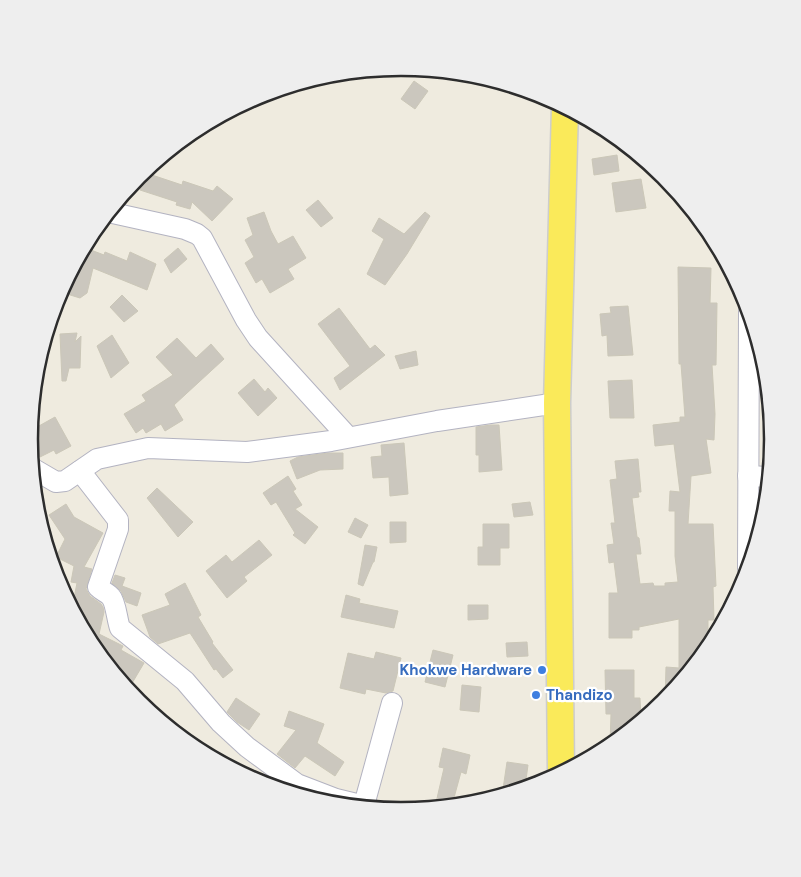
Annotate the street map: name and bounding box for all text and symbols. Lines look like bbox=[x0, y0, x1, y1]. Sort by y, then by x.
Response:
place label: Khokwe Hardware bbox=[399, 660, 532, 680]
marker: Khokwe Hardware bbox=[536, 664, 548, 676]
place label: Thandizo bbox=[546, 685, 613, 705]
marker: Thandizo bbox=[530, 689, 542, 701]

